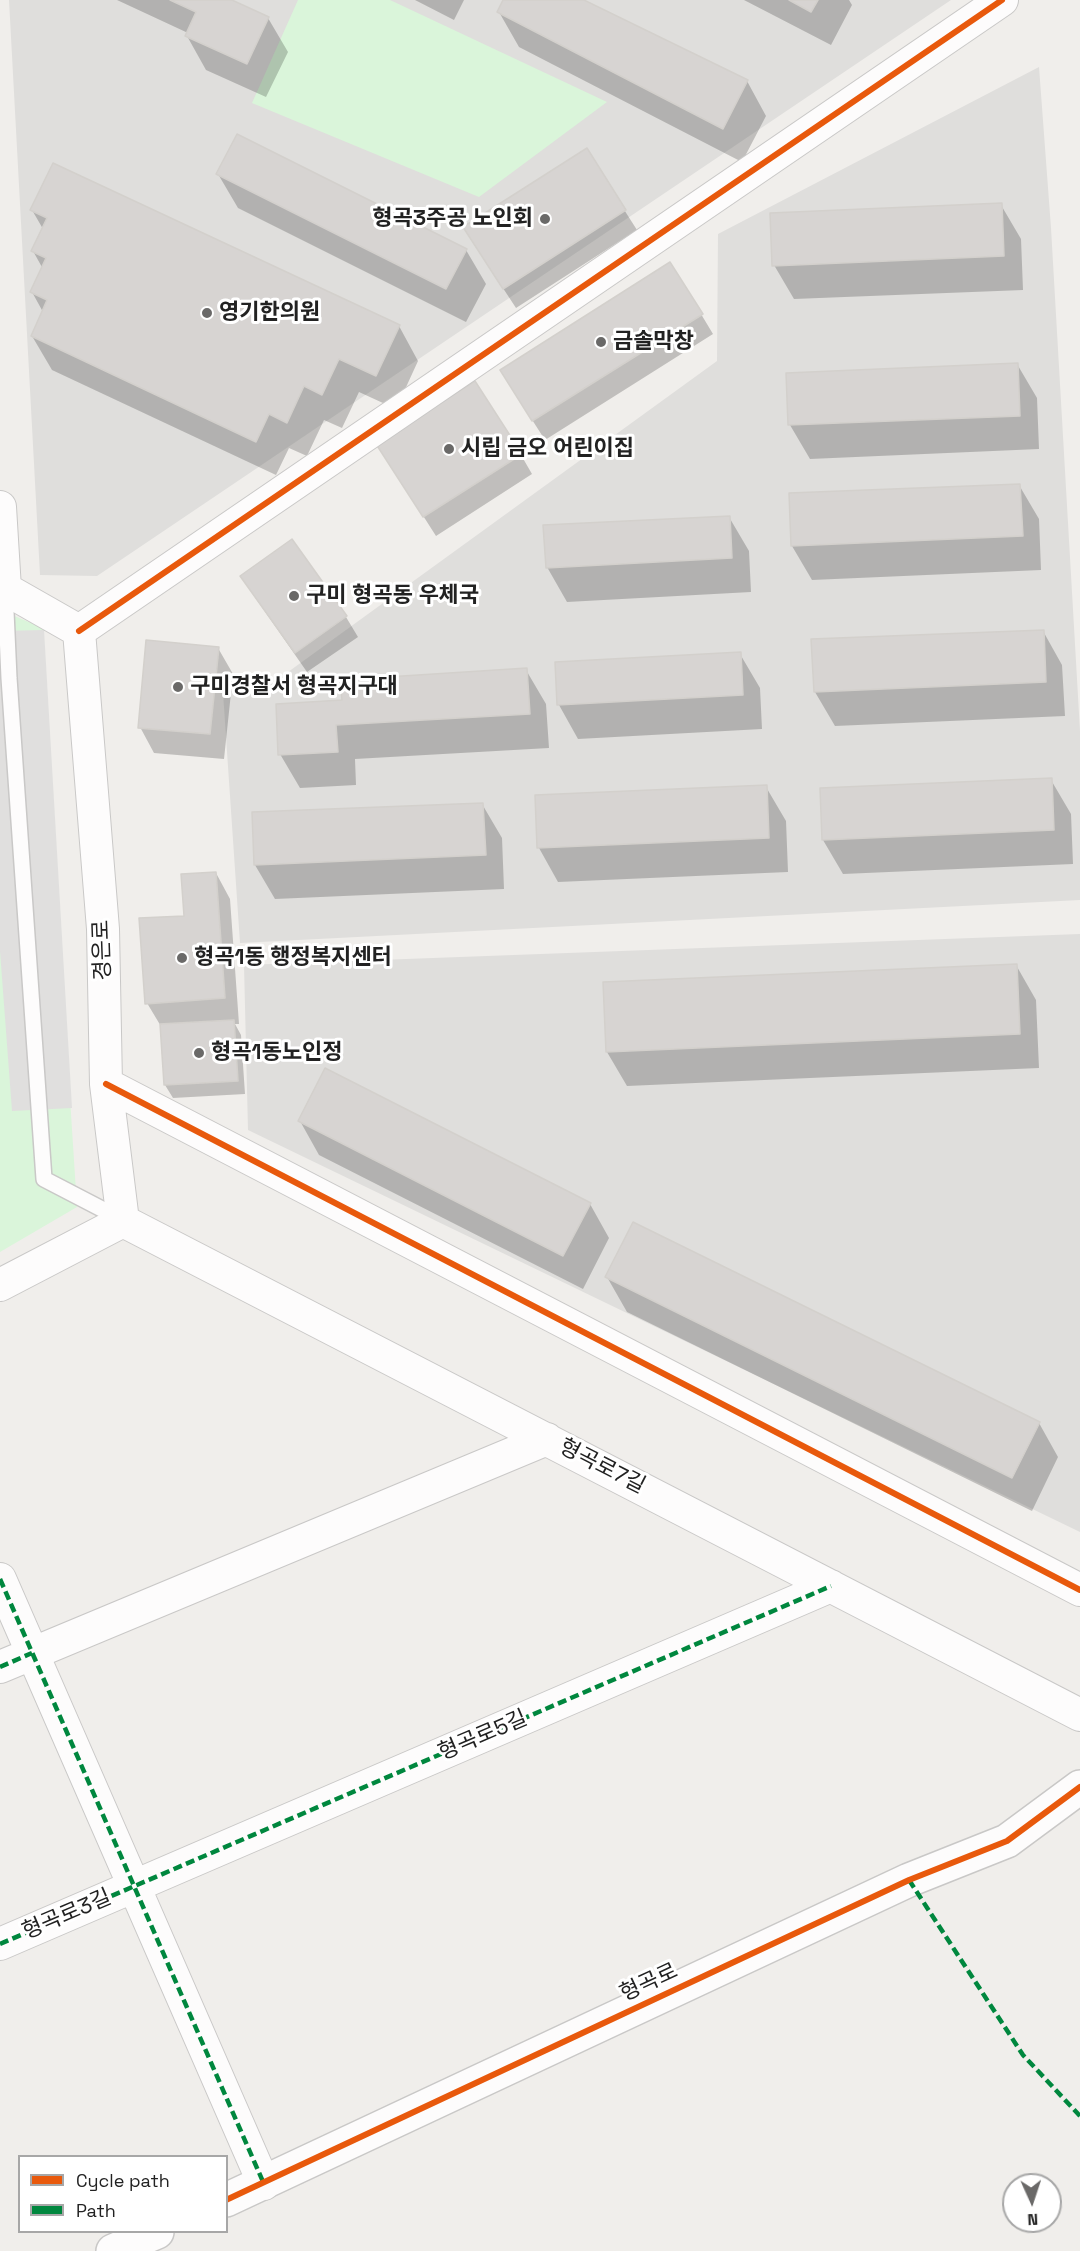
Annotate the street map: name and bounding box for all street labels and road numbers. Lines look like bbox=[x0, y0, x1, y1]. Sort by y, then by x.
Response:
street label: 경은로 bbox=[89, 919, 117, 981]
street label: 형곡로7길 bbox=[554, 1434, 650, 1500]
street label: 형곡로5길 bbox=[435, 1705, 531, 1767]
street label: 형곡로3길 bbox=[18, 1884, 116, 1946]
street label: 형곡로 bbox=[616, 1958, 682, 2008]

